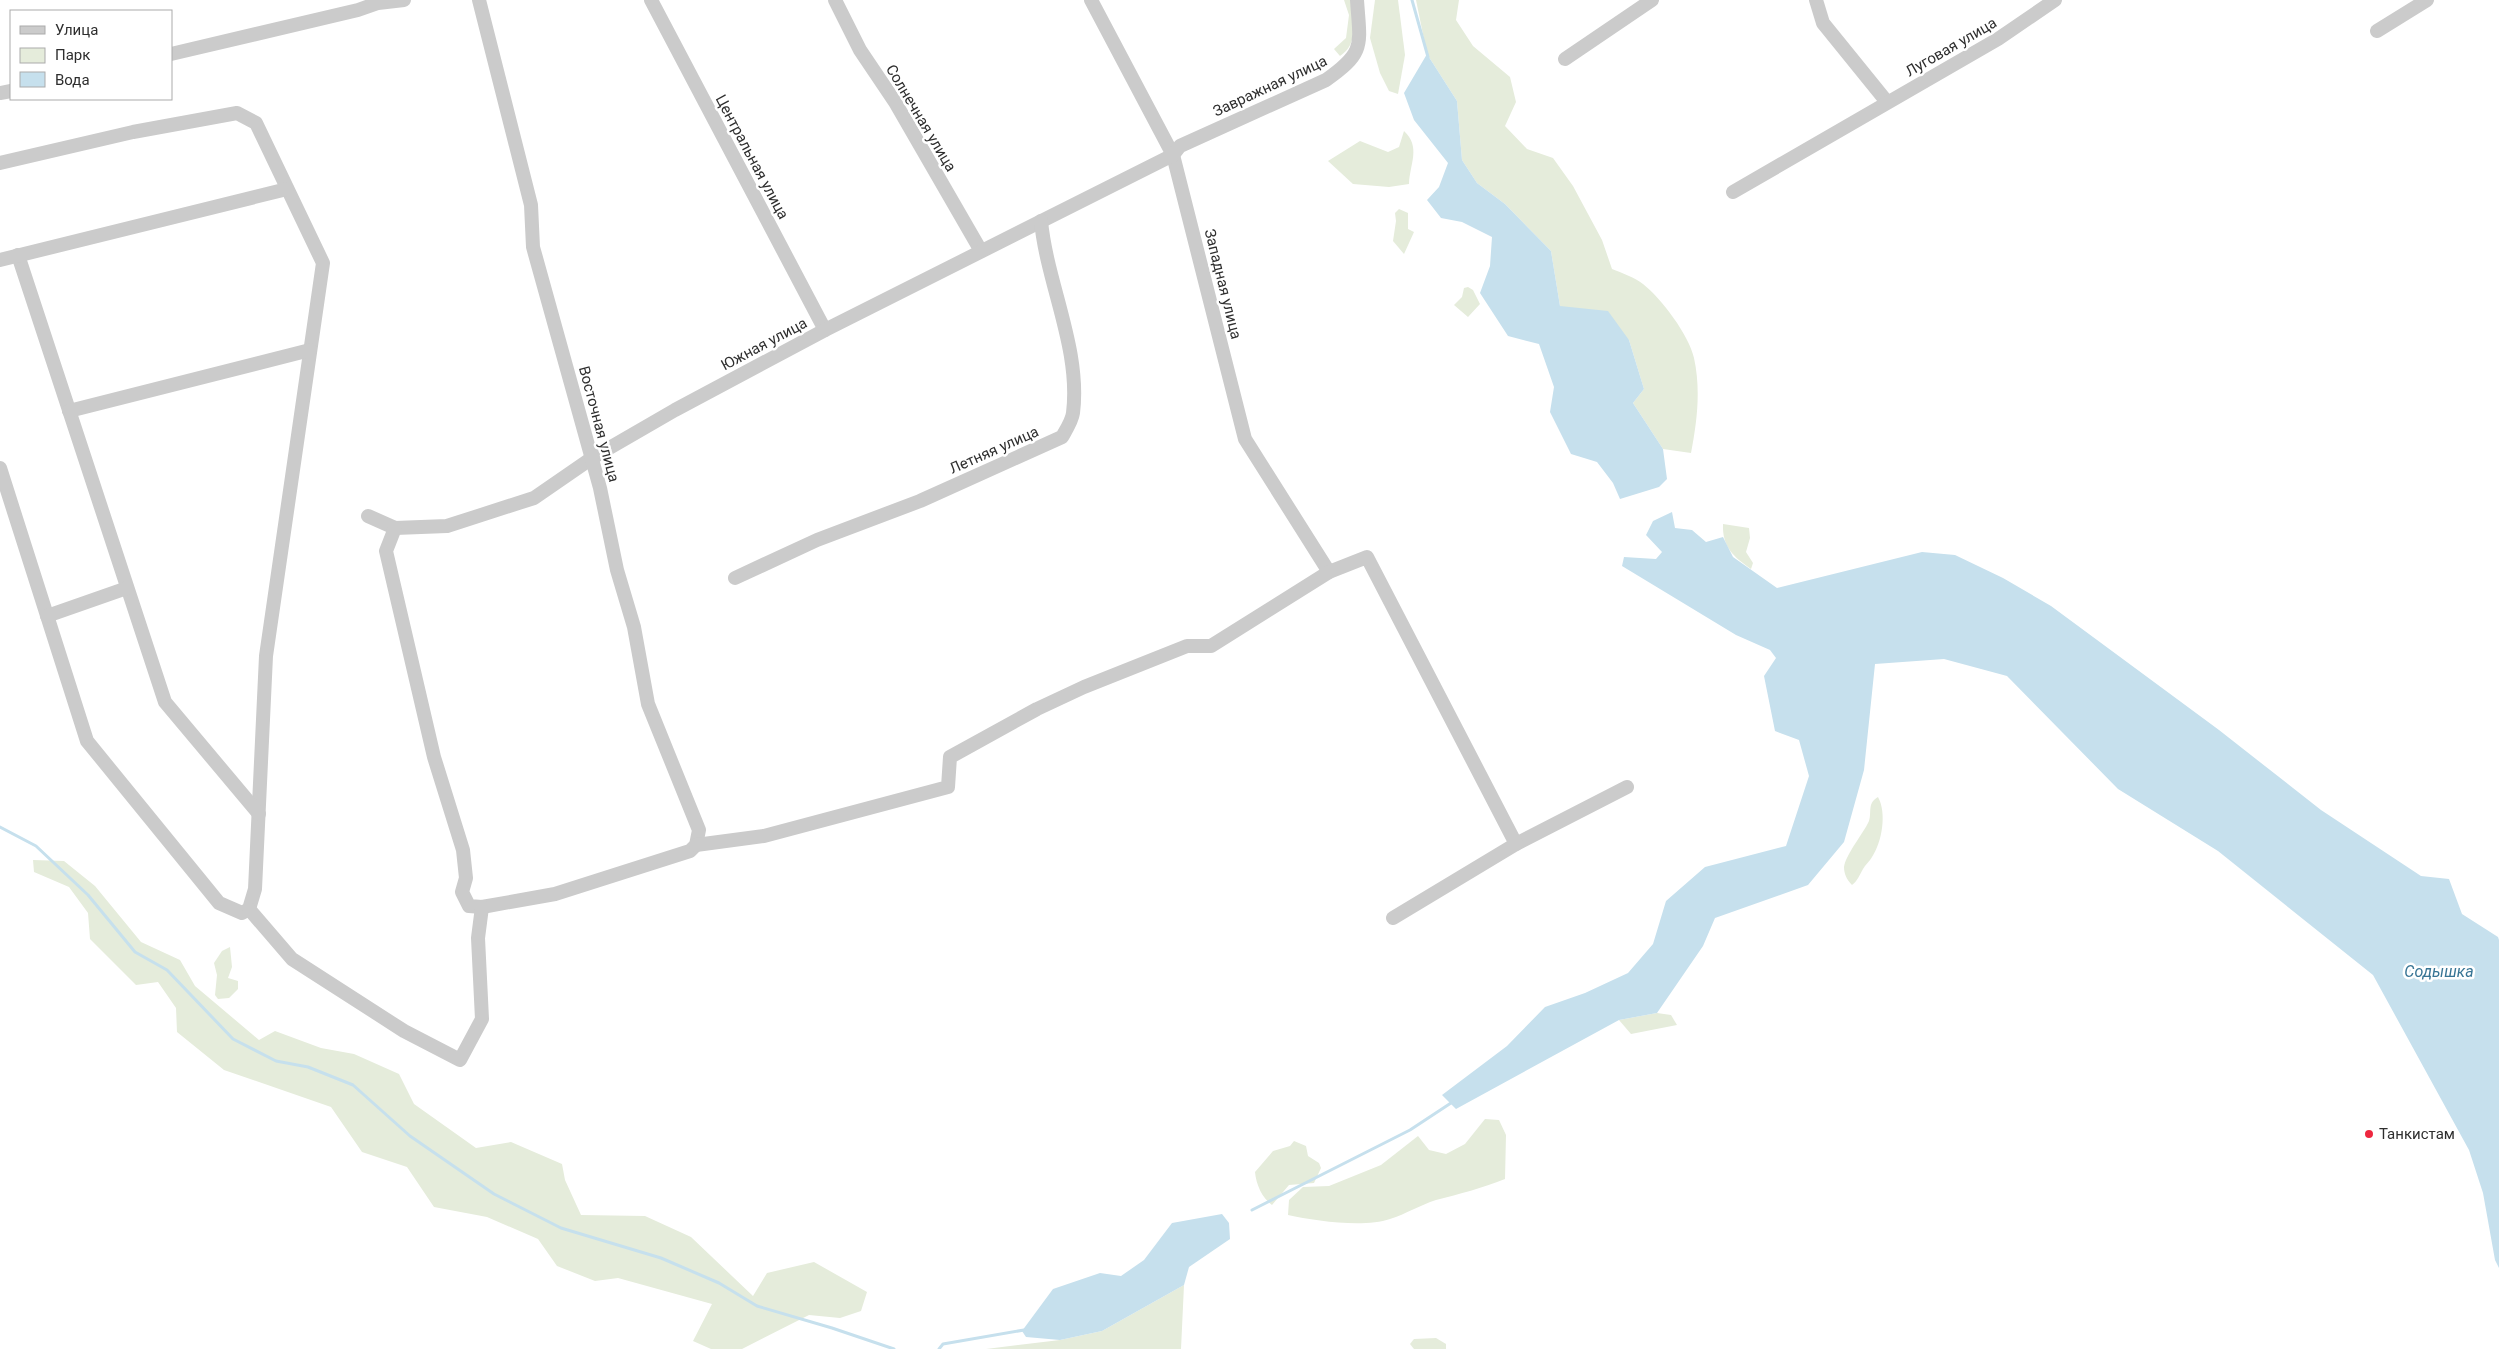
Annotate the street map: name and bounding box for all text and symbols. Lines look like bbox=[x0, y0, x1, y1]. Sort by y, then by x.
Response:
legend bbox=[10, 10, 172, 100]
street label: Луговая улица bbox=[1902, 14, 2000, 80]
text: Улица bbox=[55, 21, 98, 39]
text: Парк bbox=[55, 46, 90, 64]
street label: Завражная улица bbox=[1210, 52, 1330, 120]
street label: Солнечная улица bbox=[882, 61, 960, 175]
text: Вода bbox=[55, 71, 90, 89]
street label: Центральная улица bbox=[712, 92, 792, 222]
street label: Западная улица bbox=[1201, 227, 1245, 341]
street label: Южная улица bbox=[718, 314, 810, 374]
street label: Восточная улица bbox=[575, 364, 623, 484]
street label: Летняя улица bbox=[947, 422, 1041, 478]
water label: Содышка bbox=[2404, 962, 2474, 981]
place label: Танкистам bbox=[2379, 1125, 2455, 1143]
marker: Танкистам bbox=[2363, 1128, 2375, 1140]

